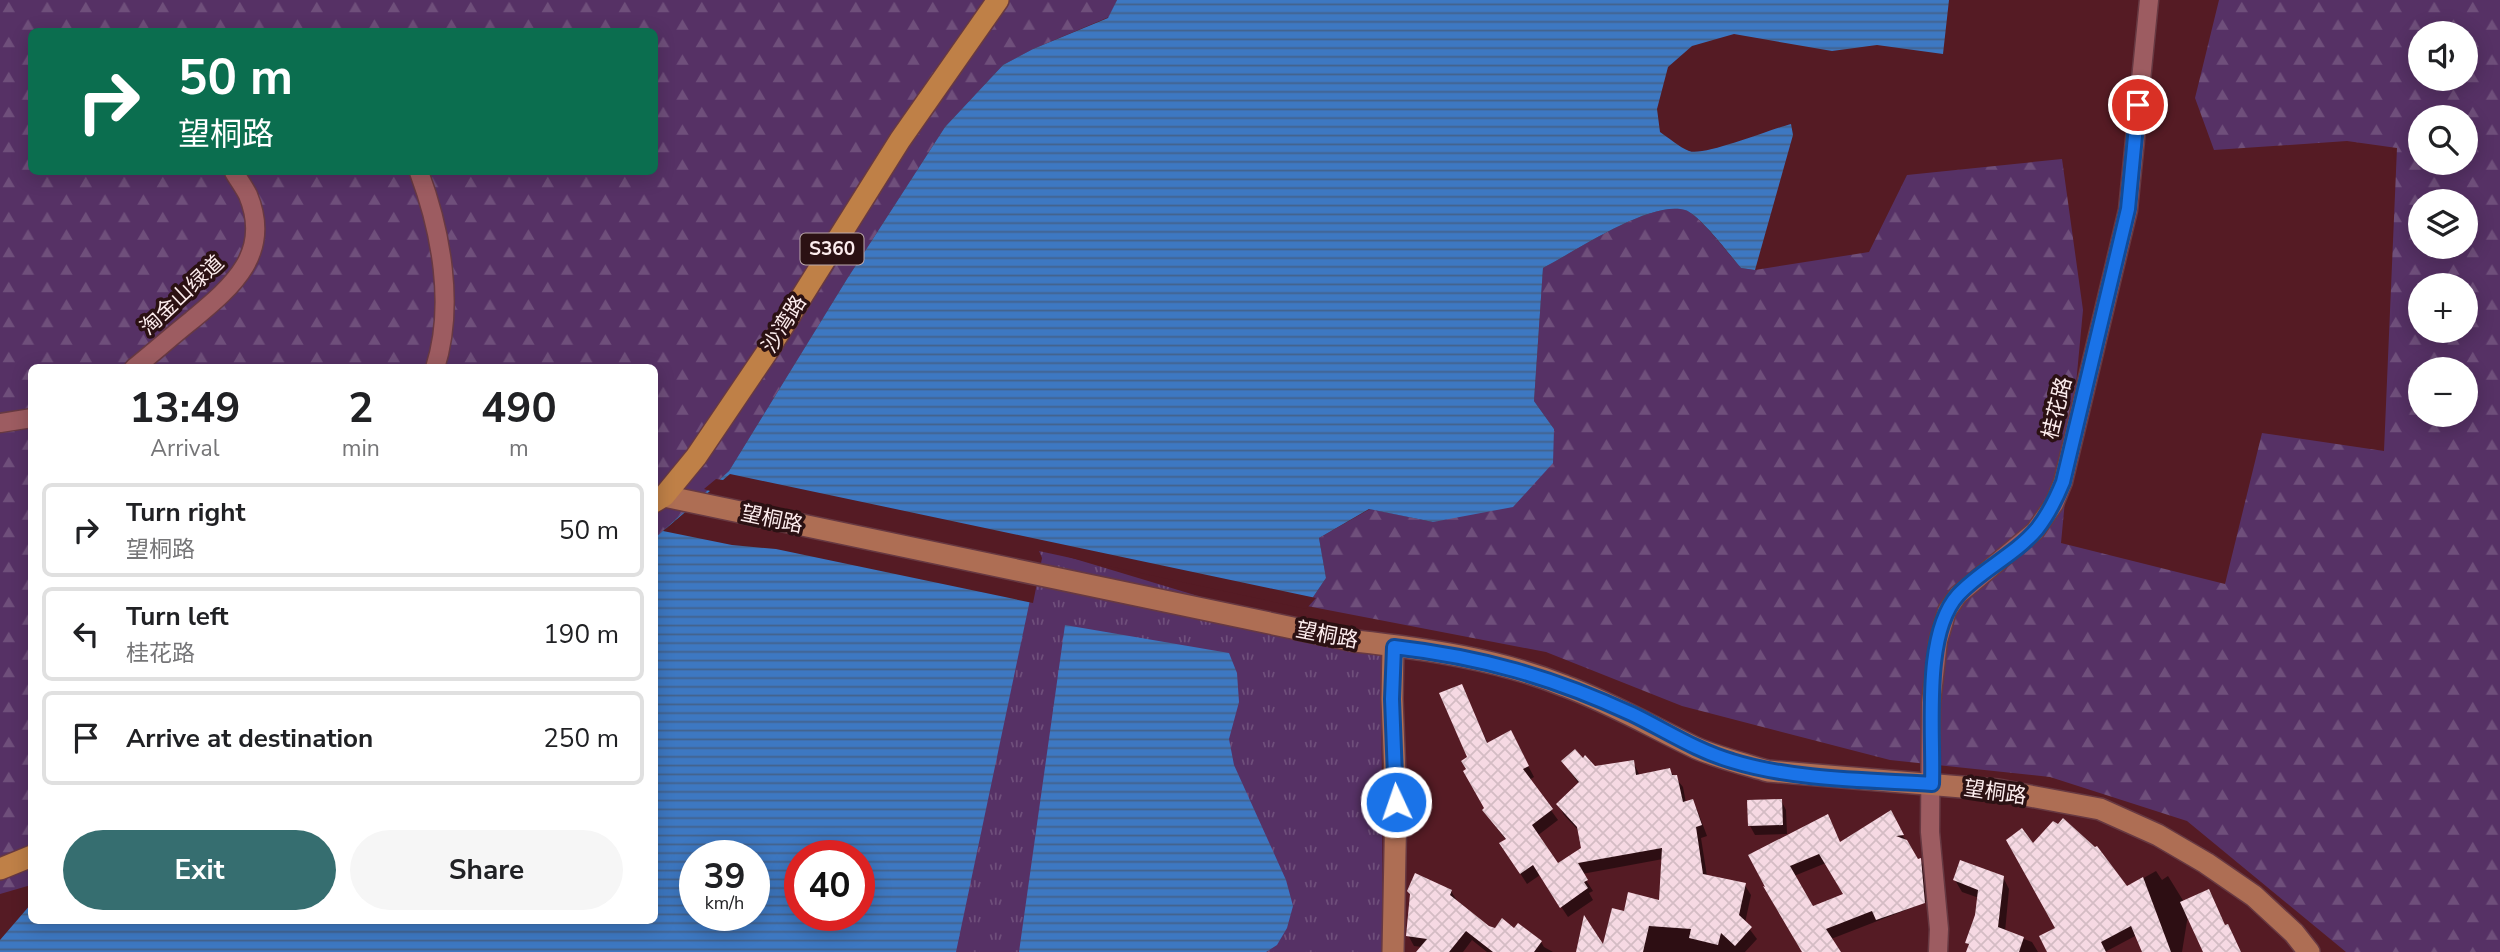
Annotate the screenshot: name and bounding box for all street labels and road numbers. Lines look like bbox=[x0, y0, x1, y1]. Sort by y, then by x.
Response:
road number: S360 bbox=[800, 233, 864, 264]
street label: 淘金山绿道 bbox=[134, 249, 230, 341]
street label: 沙湾路 bbox=[755, 290, 813, 358]
street label: 桂花路 bbox=[2036, 374, 2078, 442]
street label: 望桐路 bbox=[738, 499, 806, 539]
street label: 望桐路 bbox=[1293, 615, 1361, 655]
street label: 望桐路 bbox=[1962, 774, 2028, 810]

